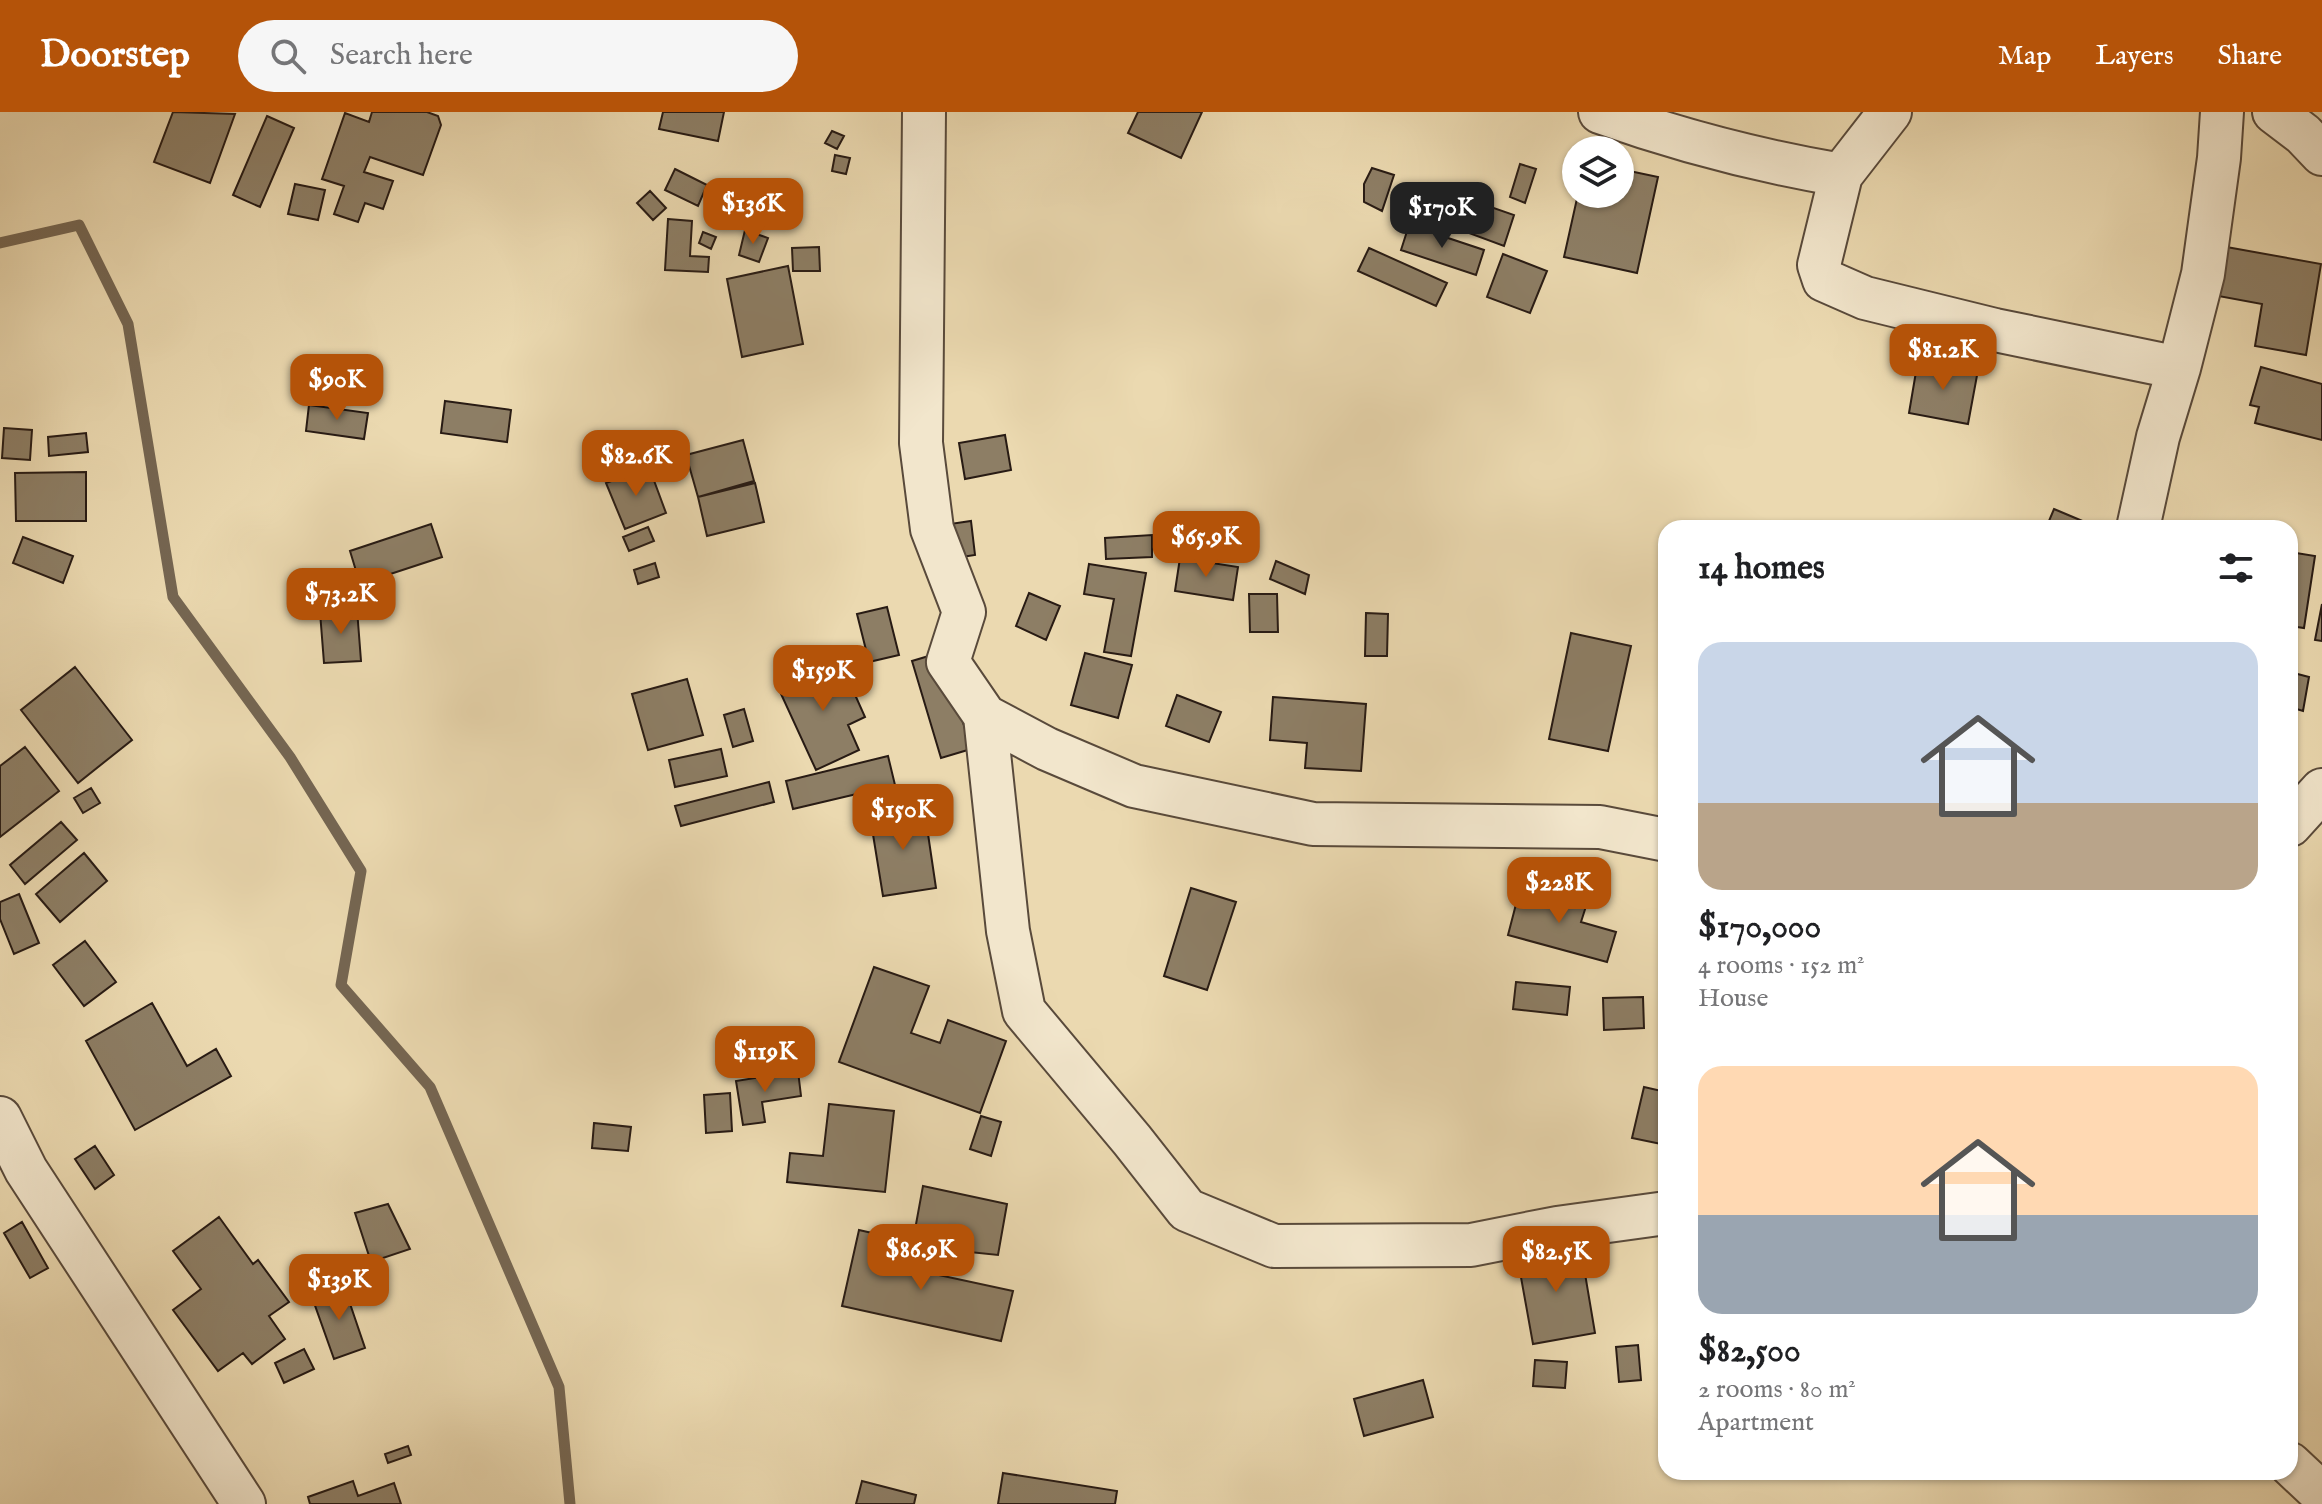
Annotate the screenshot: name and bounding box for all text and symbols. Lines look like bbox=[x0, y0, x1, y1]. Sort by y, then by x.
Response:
search box bbox=[238, 20, 798, 92]
text: Doorstep bbox=[40, 32, 190, 80]
icon: search bbox=[266, 34, 310, 78]
text: Search here bbox=[330, 37, 473, 75]
text: Map bbox=[1998, 39, 2051, 74]
text: Layers bbox=[2095, 39, 2174, 74]
text: Share bbox=[2218, 39, 2282, 74]
map controls bbox=[1562, 136, 1634, 208]
button: layers bbox=[1562, 136, 1634, 208]
pin: $136K bbox=[697, 178, 809, 246]
pin: $170K bbox=[1386, 182, 1498, 250]
text: $136K bbox=[721, 187, 785, 220]
text: $170K bbox=[1408, 191, 1476, 224]
pin: $81.2K bbox=[1878, 324, 2008, 392]
text: $81.2K bbox=[1908, 333, 1978, 366]
pin: $90K bbox=[290, 354, 384, 422]
text: $90K bbox=[308, 363, 366, 396]
pin: $82.6K bbox=[571, 430, 701, 498]
text: $82.6K bbox=[600, 439, 672, 472]
pin: $65.9K bbox=[1141, 511, 1271, 579]
text: $65.9K bbox=[1171, 520, 1241, 553]
icon: filters bbox=[2214, 546, 2258, 590]
text: 14 homes bbox=[1698, 547, 1825, 590]
pin: $73.2K bbox=[276, 568, 406, 636]
text: $73.2K bbox=[305, 577, 377, 610]
pin: $159K bbox=[767, 645, 879, 713]
text: $159K bbox=[791, 654, 855, 687]
icon: home bbox=[1906, 694, 2050, 838]
pin: $150K bbox=[847, 784, 959, 852]
text: $150K bbox=[871, 793, 935, 826]
pin: $228K bbox=[1503, 857, 1615, 925]
text: $228K bbox=[1525, 866, 1593, 899]
text: $170,000 bbox=[1698, 906, 1821, 949]
text: 4 rooms · 152 m² bbox=[1698, 949, 1865, 982]
text: House bbox=[1698, 982, 1768, 1015]
pin: $119K bbox=[709, 1026, 821, 1094]
text: $119K bbox=[733, 1035, 797, 1068]
icon: home bbox=[1906, 1118, 2050, 1262]
pin: $86.9K bbox=[856, 1224, 986, 1292]
pin: $82.5K bbox=[1491, 1226, 1621, 1294]
text: $86.9K bbox=[885, 1233, 957, 1266]
text: $82.5K bbox=[1521, 1235, 1591, 1268]
pin: $139K bbox=[283, 1254, 395, 1322]
text: $139K bbox=[307, 1263, 371, 1296]
text: $82,500 bbox=[1698, 1330, 1801, 1373]
text: 2 rooms · 80 m² bbox=[1698, 1373, 1856, 1406]
text: Apartment bbox=[1698, 1406, 1814, 1439]

